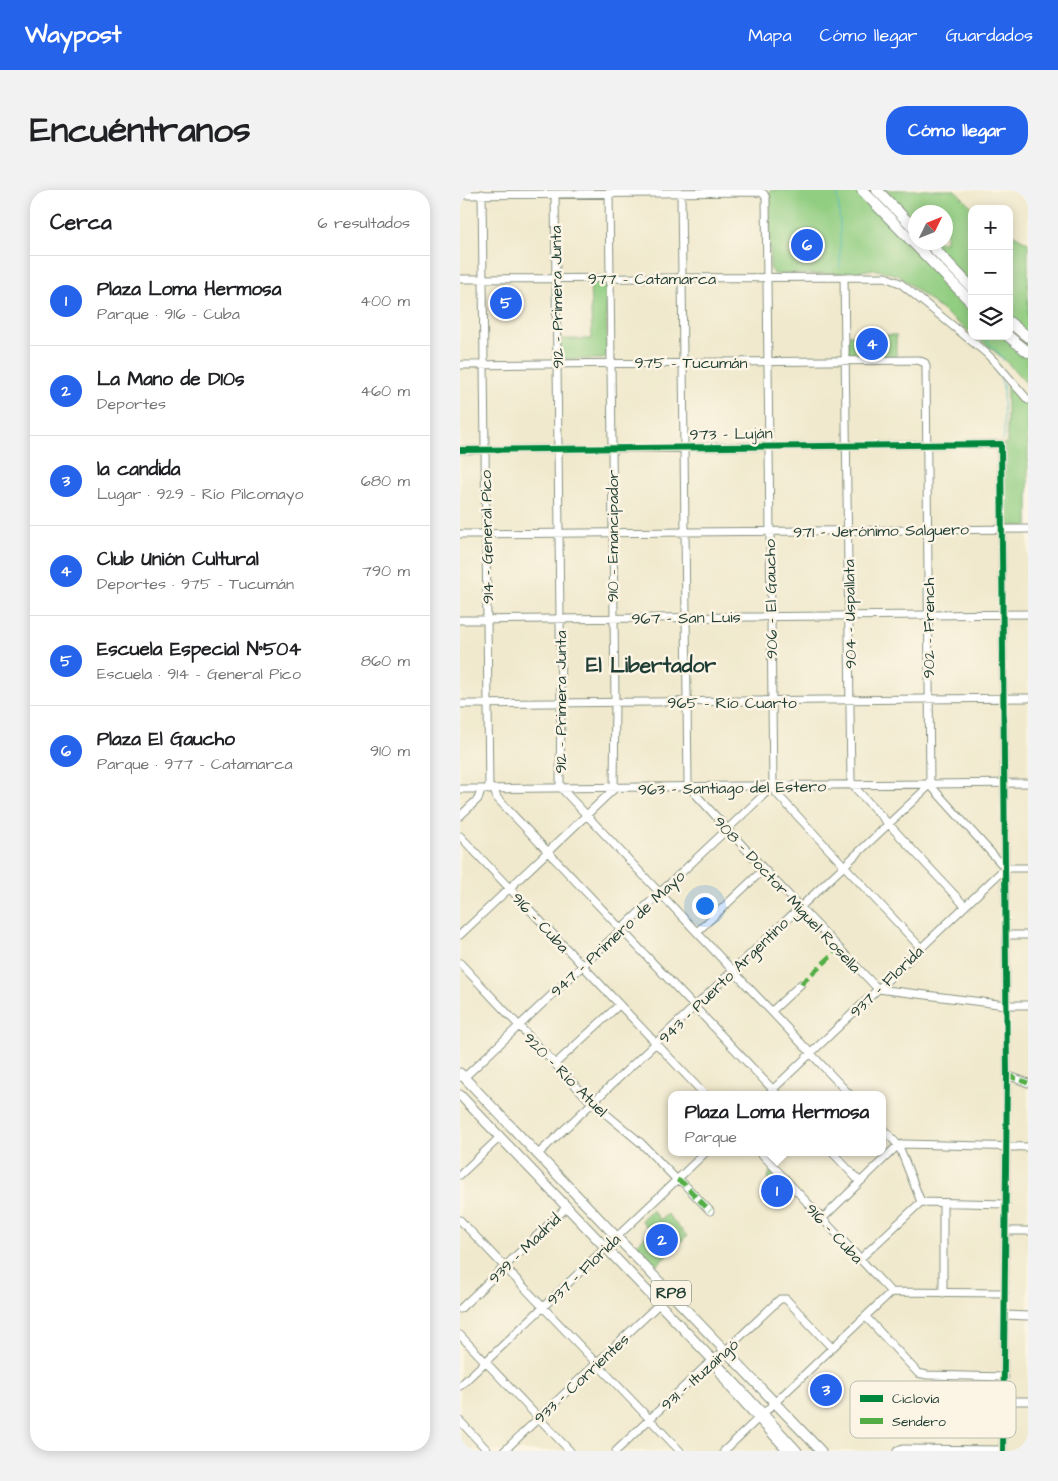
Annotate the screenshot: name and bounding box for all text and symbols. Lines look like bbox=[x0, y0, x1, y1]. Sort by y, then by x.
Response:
text: Waypost bbox=[25, 18, 122, 52]
text: Mapa bbox=[748, 23, 792, 48]
text: Cómo llegar bbox=[820, 23, 918, 48]
text: Guardados bbox=[946, 23, 1033, 48]
text: Encuéntranos bbox=[30, 106, 251, 155]
button: Cómo llegar bbox=[886, 106, 1028, 155]
north arrow bbox=[908, 205, 953, 250]
map controls bbox=[968, 205, 1013, 340]
button: + bbox=[968, 205, 1013, 250]
text: Cerca bbox=[50, 208, 112, 237]
text: 6 resultados bbox=[318, 212, 410, 234]
street label: 912 - Primera Junta bbox=[545, 225, 569, 369]
pin: 6 bbox=[791, 226, 823, 264]
button: − bbox=[968, 250, 1013, 295]
street label: 977 - Catamarca bbox=[588, 268, 716, 290]
text: Plaza Loma Hermosa bbox=[97, 276, 281, 303]
pin: 5 bbox=[490, 284, 522, 322]
text: 1 bbox=[65, 290, 67, 312]
text: 400 m bbox=[360, 290, 410, 312]
button: layers bbox=[968, 295, 1013, 340]
text: Parque · 916 - Cuba bbox=[97, 303, 240, 325]
pin: 4 bbox=[856, 325, 888, 363]
street label: 975 - Tucumán bbox=[635, 352, 748, 374]
text: La Mano de D10s bbox=[97, 366, 245, 393]
text: 2 bbox=[61, 380, 71, 402]
text: 460 m bbox=[360, 380, 410, 402]
text: Deportes bbox=[97, 393, 166, 415]
street label: 973 - Luján bbox=[689, 422, 773, 446]
text: la candida bbox=[97, 456, 180, 483]
street label: 910 - Emancipador bbox=[602, 469, 624, 602]
text: 3 bbox=[62, 470, 70, 492]
text: 680 m bbox=[361, 470, 410, 492]
street label: 914 - General Pico bbox=[475, 470, 499, 604]
text: Lugar · 929 - Río Pilcomayo bbox=[97, 483, 304, 505]
street label: 971 - Jerónimo Salguero bbox=[793, 518, 969, 545]
street label: 906 - El Gaucho bbox=[759, 539, 783, 659]
text: Club Unión Cultural bbox=[97, 546, 259, 573]
street label: 904 - Uspallata bbox=[838, 559, 862, 669]
text: 4 bbox=[61, 560, 71, 582]
text: 790 m bbox=[362, 560, 410, 582]
text: Deportes · 975 - Tucumán bbox=[97, 573, 294, 595]
street label: 902 - French bbox=[918, 578, 940, 678]
street label: 967 - San Luis bbox=[631, 606, 741, 630]
street label: 912 - Primera Junta bbox=[550, 630, 572, 774]
text: Escuela Especial N°504 bbox=[97, 636, 301, 663]
text: 5 bbox=[60, 650, 72, 672]
text: 860 m bbox=[361, 650, 410, 672]
district label: El Libertador bbox=[586, 651, 716, 680]
text: Escuela · 914 - General Pico bbox=[97, 663, 301, 685]
street label: 965 - Río Cuarto bbox=[667, 692, 797, 714]
text: Plaza El Gaucho bbox=[97, 726, 235, 753]
text: 6 bbox=[61, 740, 71, 762]
text: 910 m bbox=[370, 740, 410, 762]
text: Parque · 977 - Catamarca bbox=[97, 753, 293, 775]
street label: 963 - Santiago del Estero bbox=[638, 775, 826, 802]
street label: 908 - Doctor Miguel Rosella bbox=[708, 811, 866, 979]
street label: 947 - Primero de Mayo bbox=[546, 865, 691, 1003]
street label: 916 - Cuba bbox=[506, 888, 574, 958]
your location bbox=[692, 893, 718, 919]
street label: 943 - Puerto Argentino bbox=[654, 913, 794, 1050]
street label: 937 - Florida bbox=[845, 941, 929, 1023]
street label: 920 - Río Atuel bbox=[518, 1028, 612, 1122]
popup bbox=[668, 1091, 886, 1156]
text: Plaza Loma Hermosa bbox=[685, 1099, 869, 1126]
text: Parque bbox=[685, 1126, 737, 1148]
pin: 1 bbox=[761, 1172, 793, 1210]
street label: 916 - Cuba bbox=[800, 1199, 868, 1269]
street label: 939 - Madrid bbox=[484, 1208, 566, 1289]
pin: 2 bbox=[646, 1221, 678, 1259]
street label: 937 - Florida bbox=[542, 1229, 626, 1311]
road number: RP8 bbox=[651, 1280, 691, 1306]
street label: 933 - Corrientes bbox=[529, 1329, 634, 1429]
street label: 931 - Ituzaingó bbox=[656, 1334, 744, 1416]
pin: 3 bbox=[810, 1371, 842, 1409]
legend bbox=[850, 1381, 1016, 1438]
text: Ciclovía bbox=[892, 1389, 939, 1409]
text: Sendero bbox=[892, 1412, 946, 1432]

